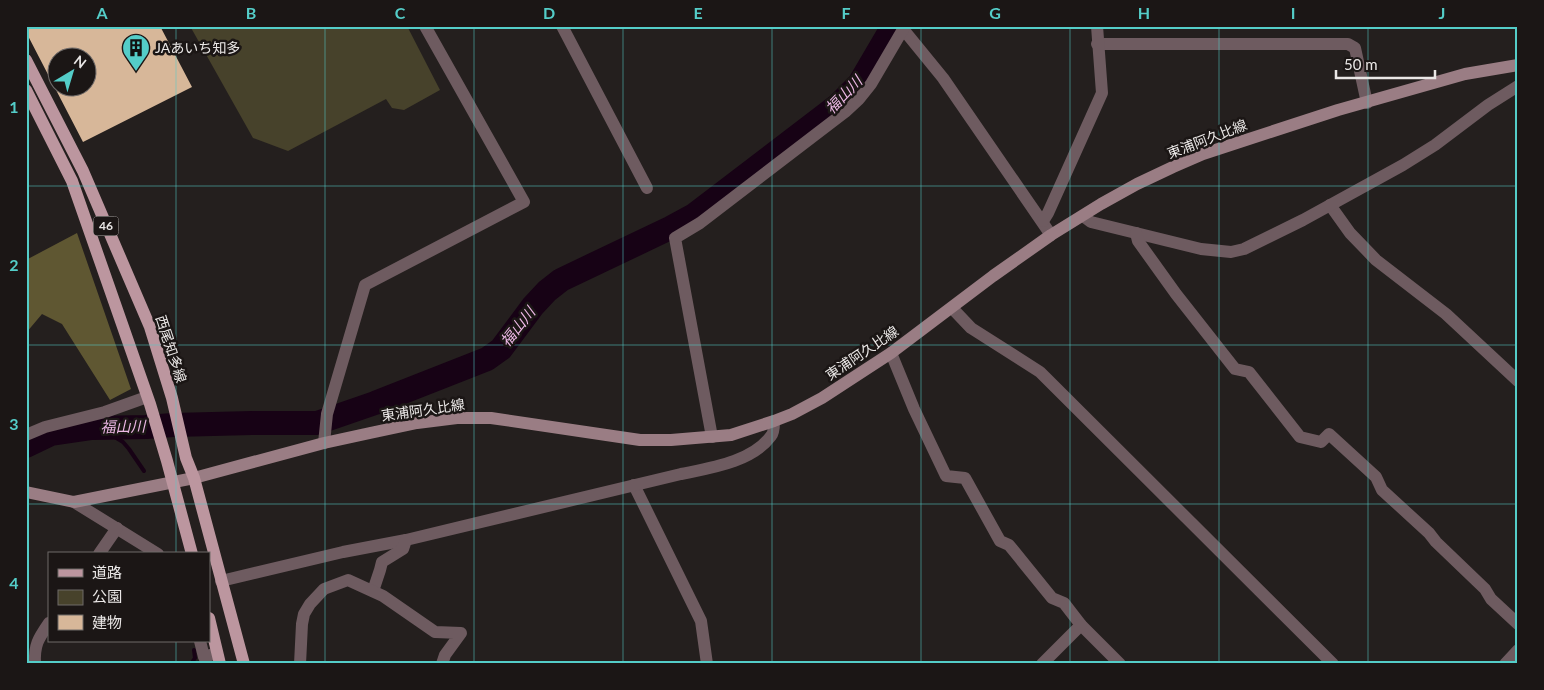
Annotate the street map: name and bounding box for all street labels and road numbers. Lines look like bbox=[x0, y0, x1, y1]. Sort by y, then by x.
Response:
street label: 東浦阿久比線 bbox=[1165, 116, 1249, 162]
road number: 46 bbox=[94, 217, 118, 236]
street label: 西尾知多線 bbox=[153, 313, 190, 385]
street label: 東浦阿久比線 bbox=[822, 322, 901, 383]
street label: 東浦阿久比線 bbox=[380, 395, 466, 424]

